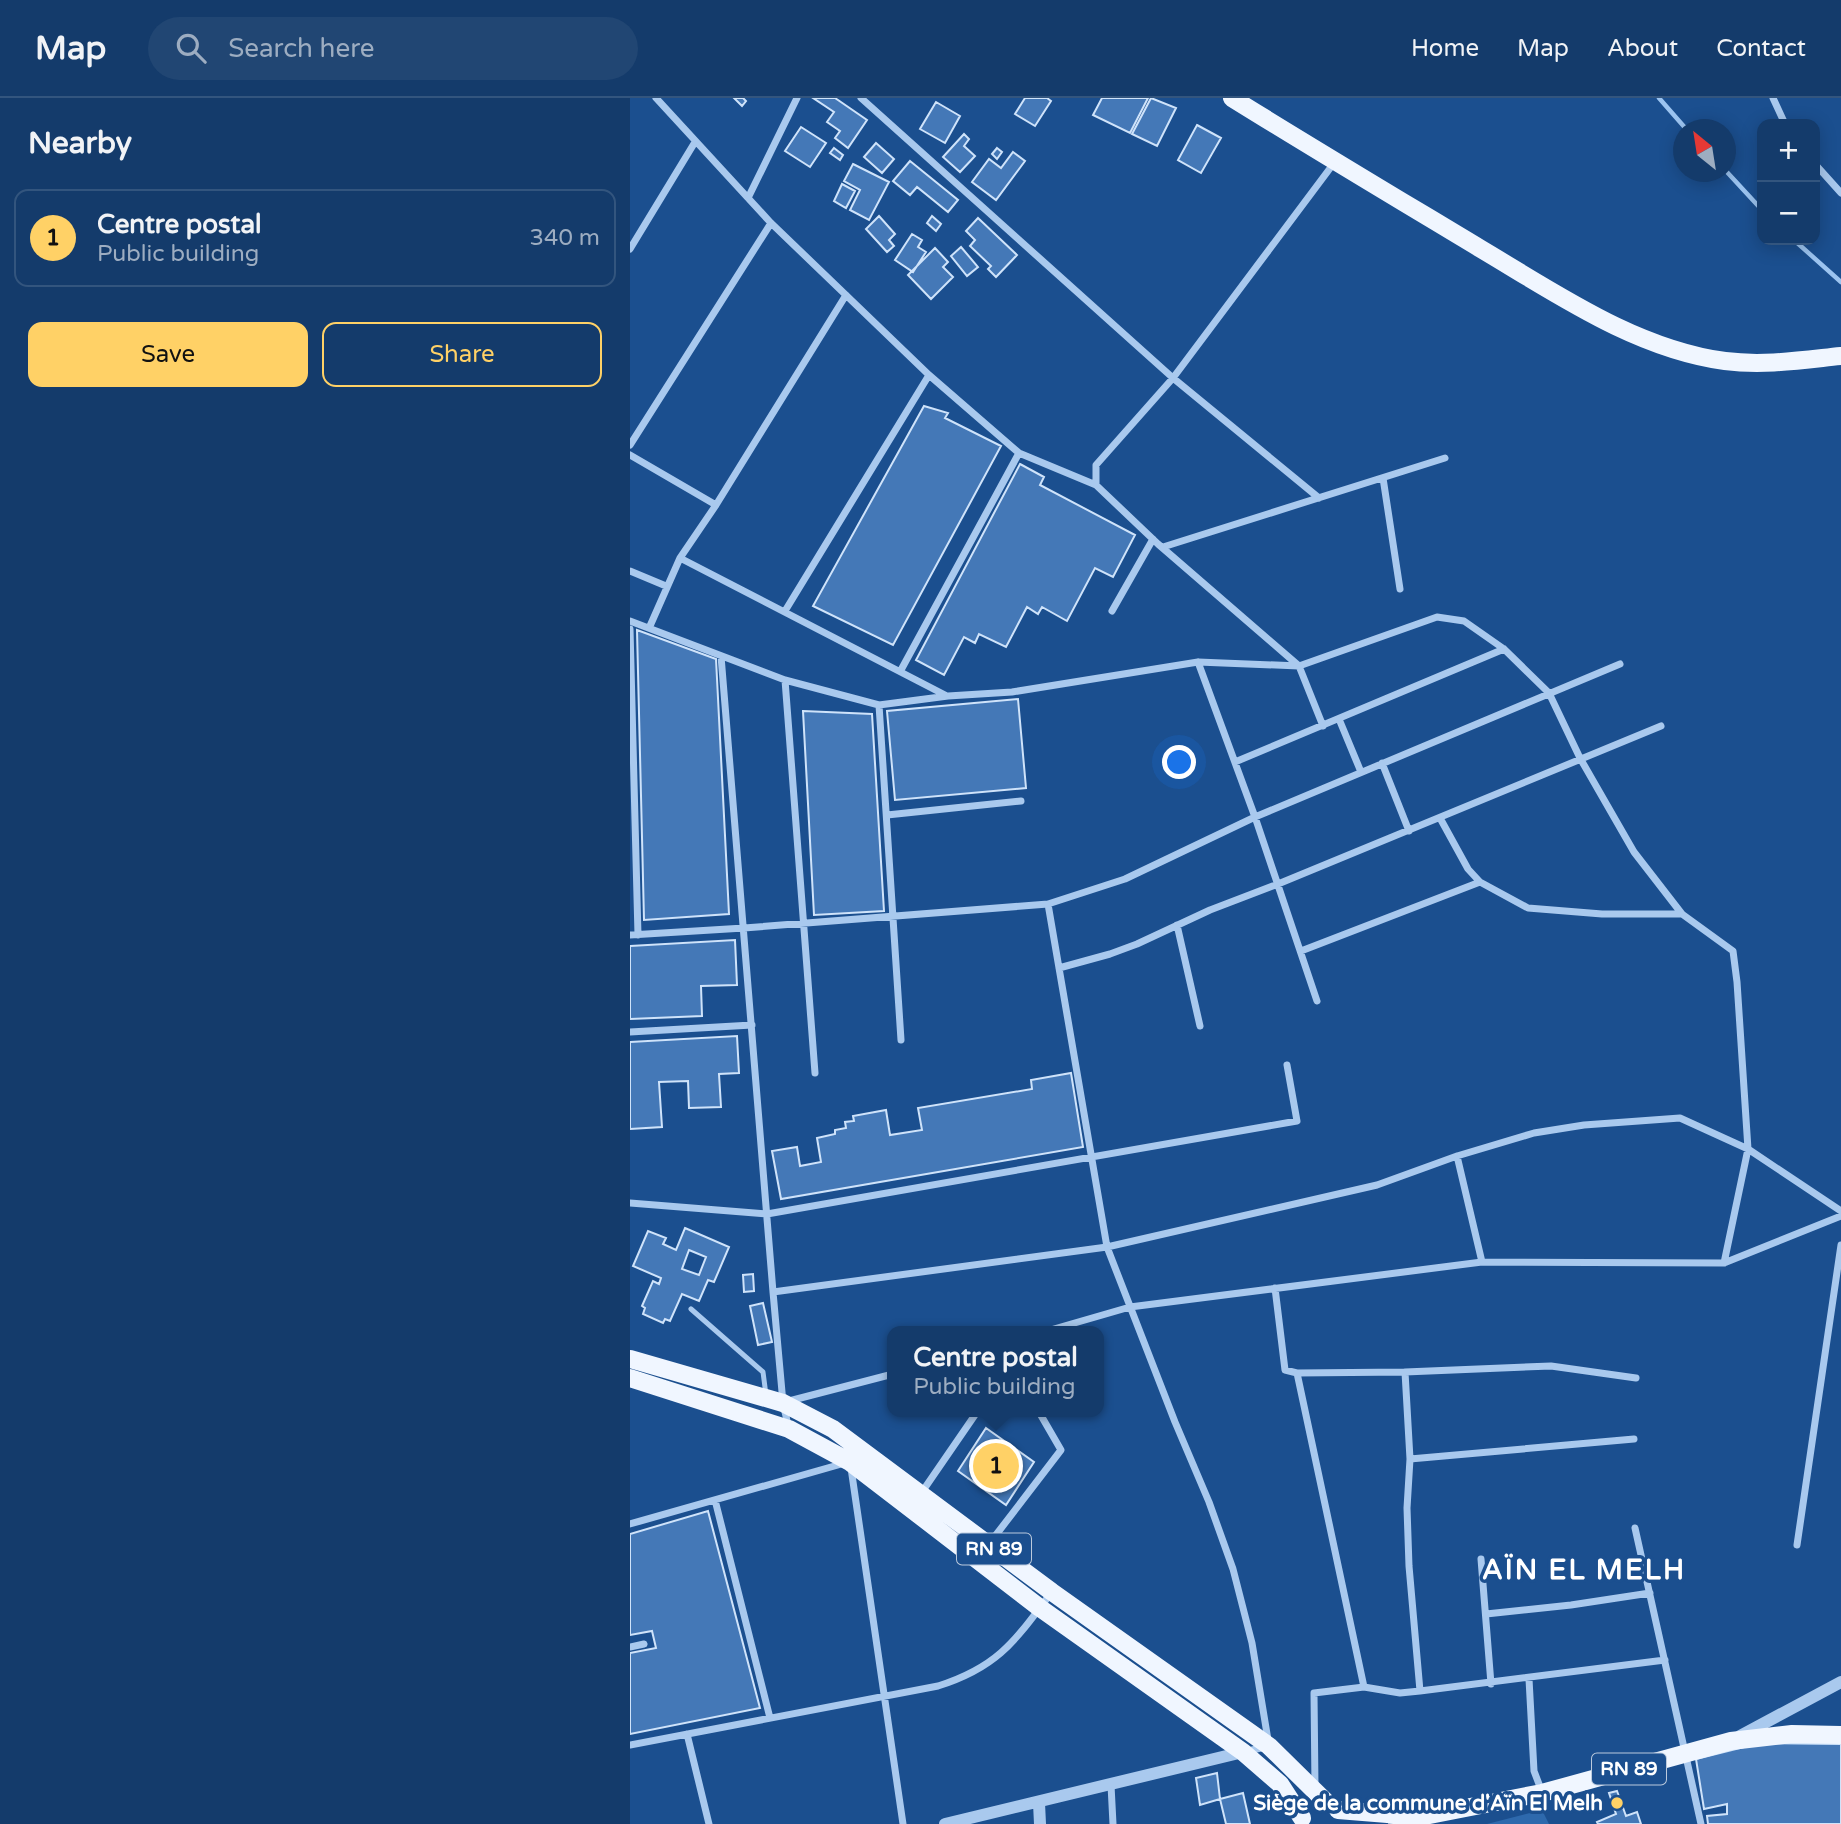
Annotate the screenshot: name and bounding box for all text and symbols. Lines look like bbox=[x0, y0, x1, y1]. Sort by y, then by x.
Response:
search box bbox=[148, 17, 638, 80]
text: Map bbox=[35, 29, 106, 68]
icon: search bbox=[172, 29, 210, 67]
text: Search here bbox=[228, 33, 374, 64]
text: Home bbox=[1411, 34, 1479, 63]
text: Map bbox=[1517, 34, 1569, 63]
text: About bbox=[1607, 34, 1678, 63]
text: Contact bbox=[1716, 34, 1806, 63]
north arrow bbox=[1673, 119, 1736, 182]
map controls bbox=[1757, 119, 1820, 245]
button: + bbox=[1757, 119, 1820, 182]
text: Nearby bbox=[28, 125, 132, 162]
button: − bbox=[1757, 182, 1820, 245]
text: Centre postal bbox=[97, 209, 261, 240]
text: 1 bbox=[46, 224, 60, 252]
text: 340 m bbox=[530, 224, 600, 252]
text: Public building bbox=[97, 240, 259, 268]
button: Save bbox=[28, 322, 308, 387]
button: Share bbox=[322, 322, 602, 387]
your location bbox=[1162, 745, 1196, 779]
popup bbox=[887, 1326, 1104, 1417]
text: Centre postal bbox=[913, 1342, 1078, 1373]
text: Public building bbox=[913, 1373, 1076, 1401]
pin: 1 bbox=[973, 1440, 1019, 1492]
road number: RN 89 bbox=[957, 1534, 1031, 1564]
district label: AÏN EL MELH bbox=[1482, 1553, 1686, 1587]
road number: RN 89 bbox=[1592, 1754, 1666, 1784]
place label: Siège de la commune d'Aïn El Melh bbox=[1253, 1791, 1603, 1816]
marker: Siège de la commune d'Aïn El Melh bbox=[1609, 1795, 1625, 1811]

